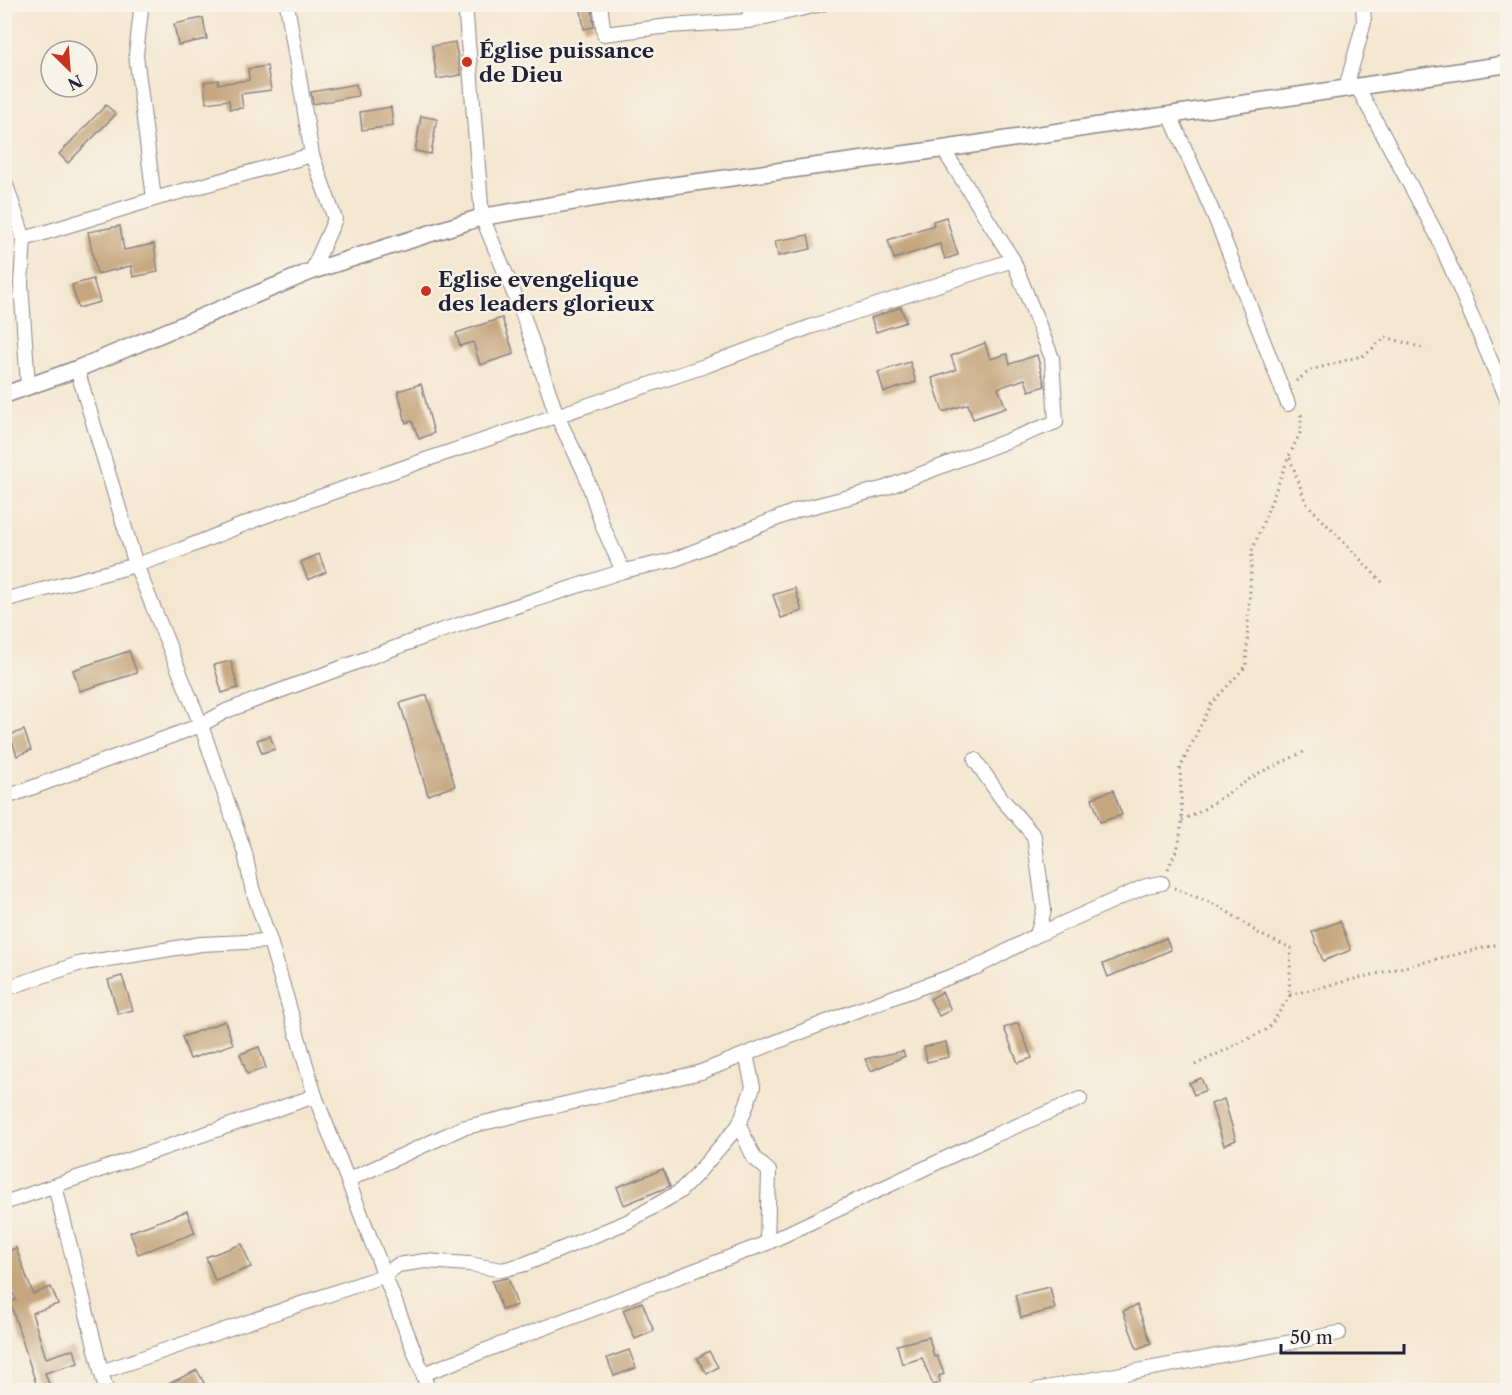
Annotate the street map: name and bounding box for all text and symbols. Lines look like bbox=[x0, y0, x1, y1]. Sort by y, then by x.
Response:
place label: Église puissance de Dieu bbox=[479, 38, 654, 87]
north arrow bbox=[39, 39, 99, 99]
marker: Église puissance de Dieu bbox=[460, 55, 474, 69]
text: N bbox=[65, 71, 86, 95]
place label: Eglise evengelique des leaders glorieux bbox=[438, 267, 655, 316]
marker: Eglise evengelique des leaders glorieux bbox=[419, 284, 433, 298]
scale bar bbox=[1281, 1317, 1404, 1355]
text: 50 m bbox=[1290, 1327, 1333, 1349]

